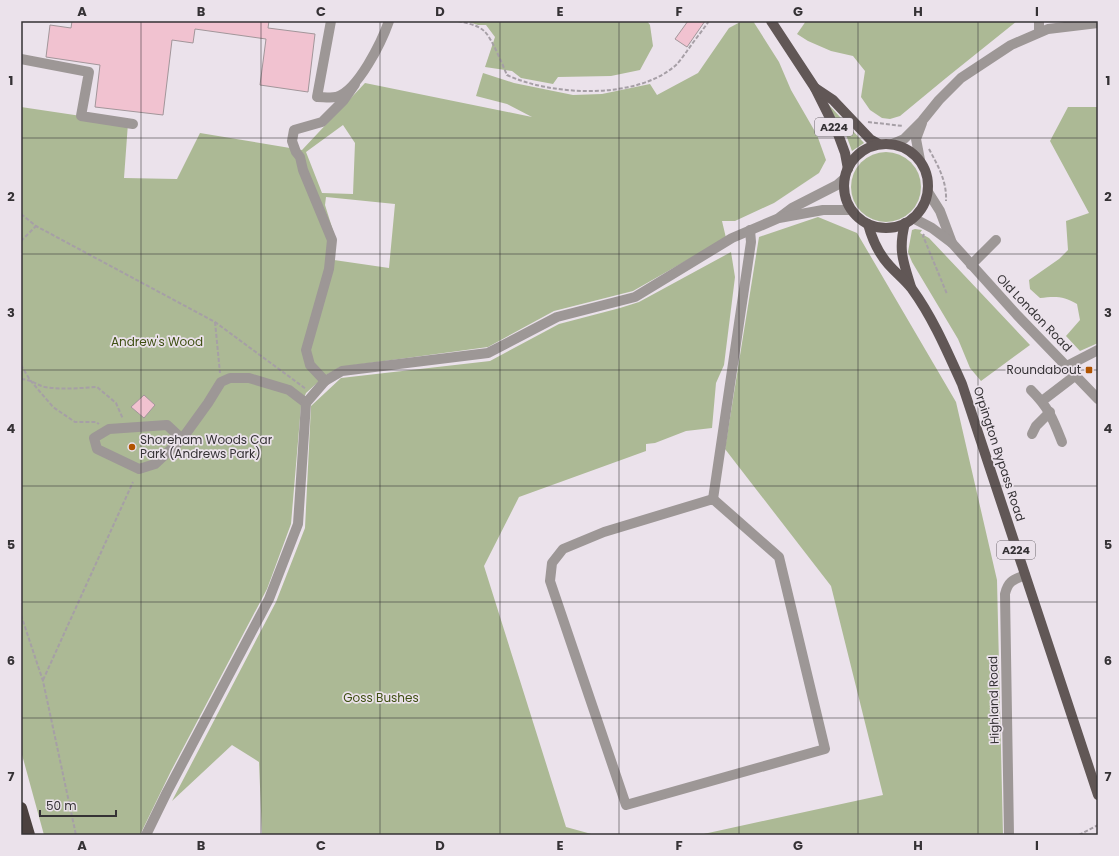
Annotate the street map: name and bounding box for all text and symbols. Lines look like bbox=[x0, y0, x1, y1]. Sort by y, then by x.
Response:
text: A bbox=[77, 2, 87, 21]
text: B bbox=[197, 2, 206, 21]
text: C bbox=[316, 2, 326, 21]
text: D bbox=[435, 2, 445, 21]
text: E bbox=[556, 2, 564, 21]
text: F bbox=[675, 2, 683, 21]
text: G bbox=[793, 2, 803, 21]
text: H bbox=[913, 2, 923, 21]
text: I bbox=[1035, 2, 1039, 21]
text: 1 bbox=[9, 71, 13, 90]
text: 1 bbox=[1106, 71, 1110, 90]
road number: A224 bbox=[815, 118, 853, 136]
text: 2 bbox=[7, 187, 15, 206]
text: 2 bbox=[1104, 187, 1112, 206]
street label: Old London Road bbox=[993, 270, 1076, 355]
text: 3 bbox=[7, 303, 15, 322]
text: 3 bbox=[1104, 303, 1112, 322]
park label: Andrew's Wood bbox=[111, 333, 203, 350]
place label: Roundabout bbox=[1007, 361, 1081, 378]
marker: Roundabout bbox=[1084, 365, 1094, 375]
street label: Orpington Bypass Road bbox=[970, 384, 1029, 524]
text: 4 bbox=[7, 419, 16, 438]
text: 4 bbox=[1104, 419, 1113, 438]
place label: Shoreham Woods Car Park (Andrews Park) bbox=[140, 431, 273, 462]
marker: Shoreham Woods Car Park (Andrews Park) bbox=[127, 442, 137, 452]
text: 5 bbox=[7, 535, 15, 554]
text: 5 bbox=[1104, 535, 1112, 554]
road number: A224 bbox=[997, 541, 1035, 559]
text: 6 bbox=[7, 651, 15, 670]
text: 6 bbox=[1104, 651, 1112, 670]
street label: Highland Road bbox=[984, 656, 1003, 744]
park label: Goss Bushes bbox=[343, 689, 419, 706]
text: 7 bbox=[8, 767, 15, 786]
text: 7 bbox=[1105, 767, 1112, 786]
scale bar bbox=[40, 792, 116, 818]
text: 50 m bbox=[46, 797, 77, 814]
text: A bbox=[77, 836, 87, 855]
text: B bbox=[197, 836, 206, 855]
text: C bbox=[316, 836, 326, 855]
text: D bbox=[435, 836, 445, 855]
text: E bbox=[556, 836, 564, 855]
text: F bbox=[675, 836, 683, 855]
text: G bbox=[793, 836, 803, 855]
text: H bbox=[913, 836, 923, 855]
text: I bbox=[1035, 836, 1039, 855]

